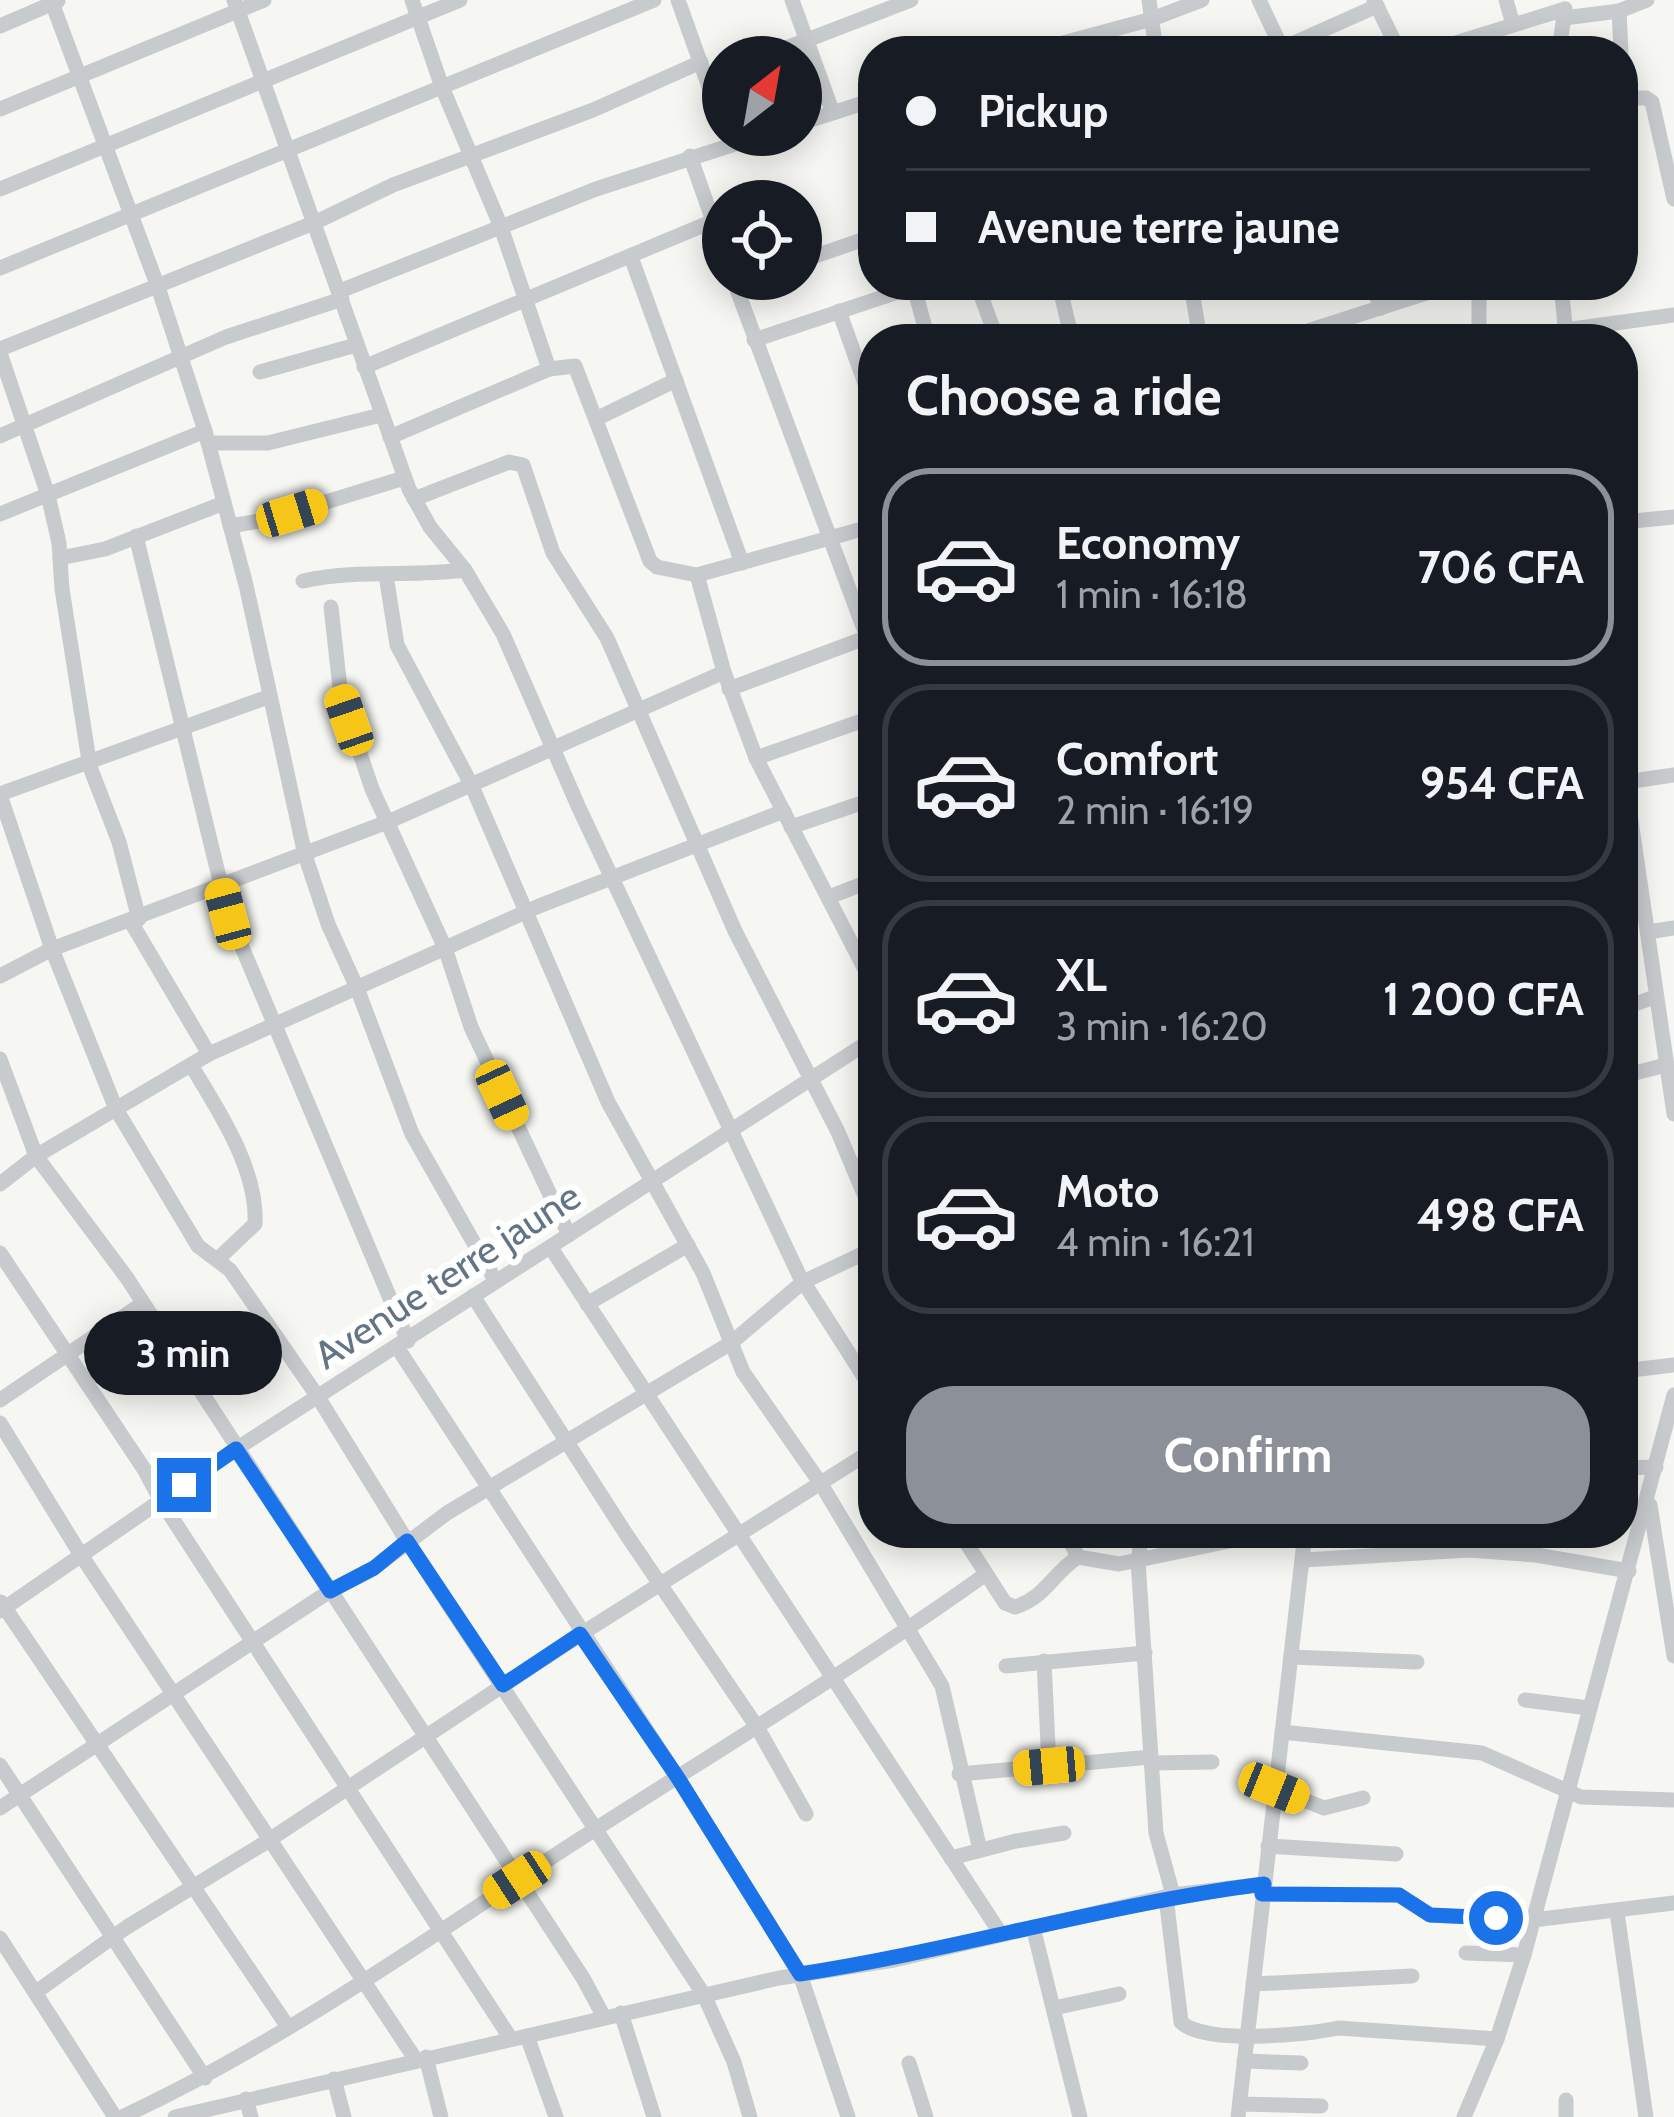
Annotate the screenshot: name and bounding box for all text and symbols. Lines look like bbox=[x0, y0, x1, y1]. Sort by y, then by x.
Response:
north arrow bbox=[702, 36, 822, 156]
map controls bbox=[702, 36, 822, 300]
text: Pickup bbox=[978, 84, 1108, 138]
button: locate bbox=[702, 180, 822, 300]
text: Avenue terre jaune bbox=[978, 200, 1340, 254]
text: Choose a ride bbox=[906, 363, 1221, 429]
car bbox=[252, 485, 332, 541]
icon: car bbox=[912, 513, 1020, 621]
text: Economy bbox=[1056, 516, 1240, 570]
text: 706 CFA bbox=[1417, 540, 1584, 594]
text: 1 min · 16:18 bbox=[1056, 570, 1248, 618]
car bbox=[320, 680, 378, 760]
icon: car bbox=[912, 729, 1020, 837]
text: Comfort bbox=[1056, 732, 1219, 786]
text: 954 CFA bbox=[1420, 756, 1584, 810]
text: 2 min · 16:19 bbox=[1056, 786, 1254, 834]
car bbox=[201, 875, 255, 953]
icon: car bbox=[912, 945, 1020, 1053]
text: XL bbox=[1056, 948, 1107, 1002]
text: 1 200 CFA bbox=[1383, 972, 1584, 1026]
text: 3 min · 16:20 bbox=[1056, 1002, 1268, 1050]
car bbox=[470, 1055, 534, 1135]
icon: car bbox=[912, 1161, 1020, 1269]
text: Moto bbox=[1056, 1164, 1159, 1218]
street label: Avenue terre jaune bbox=[305, 1171, 589, 1379]
text: 498 CFA bbox=[1417, 1188, 1584, 1242]
text: 4 min · 16:21 bbox=[1056, 1218, 1255, 1266]
callout: 3 min bbox=[85, 1311, 283, 1395]
text: 3 min bbox=[136, 1329, 230, 1377]
button: Confirm bbox=[906, 1386, 1590, 1524]
route end bbox=[157, 1458, 211, 1512]
car bbox=[1012, 1745, 1086, 1787]
car bbox=[1234, 1758, 1314, 1818]
car bbox=[477, 1845, 557, 1915]
route start bbox=[1469, 1891, 1523, 1945]

